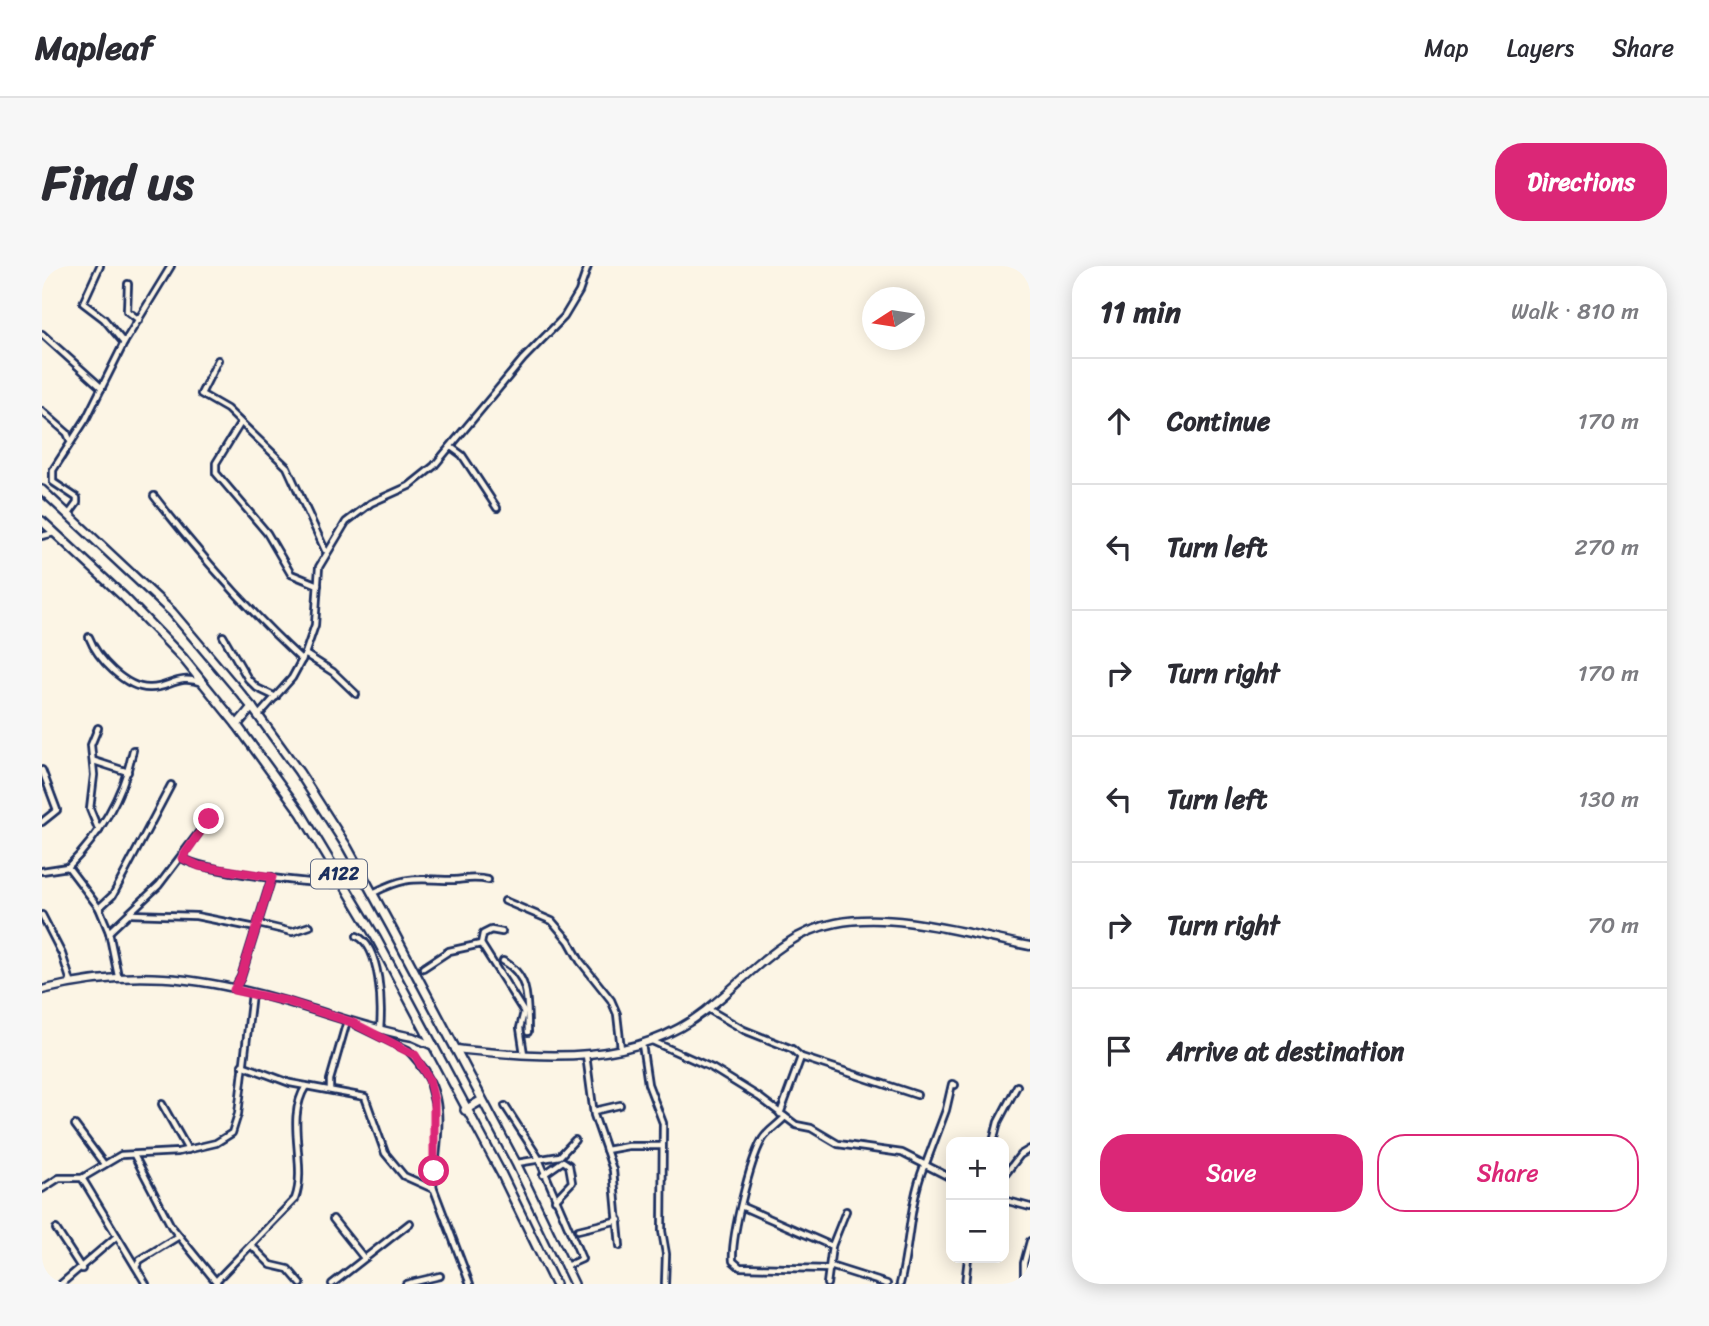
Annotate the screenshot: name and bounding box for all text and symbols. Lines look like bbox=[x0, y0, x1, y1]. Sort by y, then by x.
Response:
text: Mapleaf bbox=[35, 19, 153, 77]
text: Map bbox=[1424, 27, 1469, 69]
text: Layers bbox=[1507, 27, 1574, 69]
text: Share bbox=[1612, 27, 1674, 69]
text: Find us bbox=[42, 139, 194, 226]
button: Directions bbox=[1495, 143, 1667, 221]
text: 11 min bbox=[1100, 285, 1181, 339]
north arrow bbox=[862, 287, 925, 350]
text: Walk · 810 m bbox=[1511, 291, 1639, 332]
text: Continue bbox=[1167, 398, 1270, 444]
text: 170 m bbox=[1578, 401, 1639, 442]
icon: ahead bbox=[1100, 402, 1138, 440]
text: Turn left bbox=[1167, 524, 1267, 570]
text: 270 m bbox=[1574, 527, 1639, 568]
icon: left bbox=[1100, 528, 1138, 566]
text: Turn right bbox=[1167, 650, 1280, 696]
text: 170 m bbox=[1578, 653, 1639, 694]
icon: right bbox=[1100, 654, 1138, 692]
text: Turn left bbox=[1167, 776, 1267, 822]
text: 130 m bbox=[1578, 779, 1639, 820]
icon: left bbox=[1100, 780, 1138, 818]
route end bbox=[193, 803, 224, 834]
road number: A122 bbox=[311, 860, 367, 888]
text: Turn right bbox=[1167, 902, 1280, 948]
text: 70 m bbox=[1588, 905, 1639, 946]
icon: right bbox=[1100, 906, 1138, 944]
text: Arrive at destination bbox=[1167, 1028, 1404, 1074]
icon: arrive bbox=[1100, 1032, 1138, 1070]
button: Save bbox=[1100, 1134, 1363, 1212]
button: Share bbox=[1377, 1134, 1639, 1212]
map controls bbox=[946, 1137, 1009, 1263]
button: + bbox=[946, 1137, 1009, 1200]
route start bbox=[418, 1155, 449, 1186]
button: − bbox=[946, 1200, 1009, 1263]

